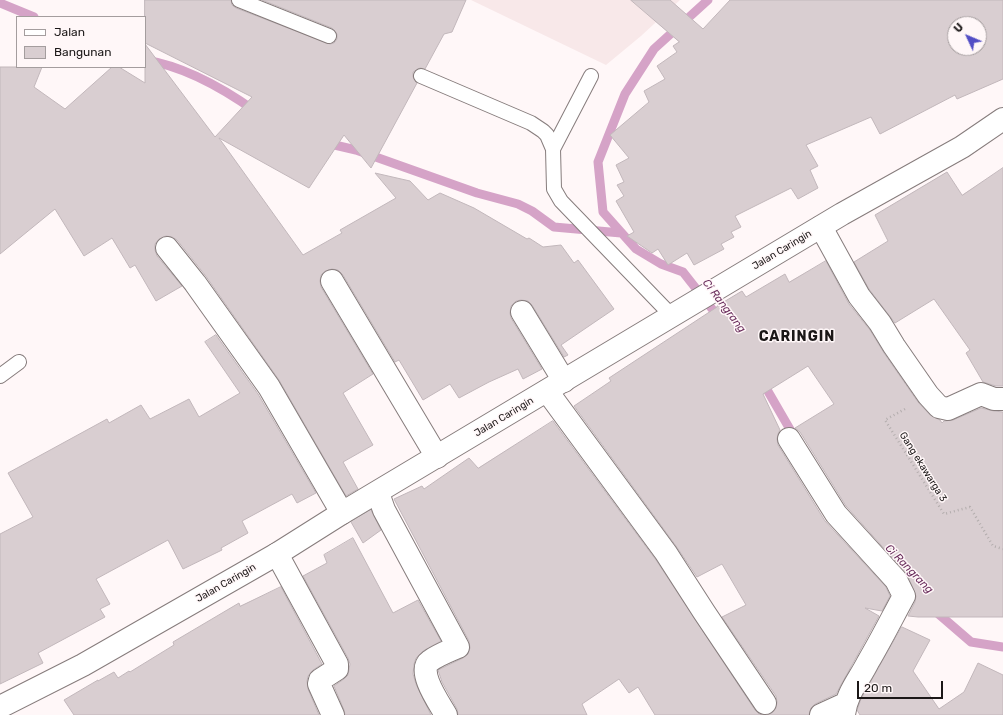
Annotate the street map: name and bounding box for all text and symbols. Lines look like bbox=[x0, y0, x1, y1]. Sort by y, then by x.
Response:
legend bbox=[16, 16, 146, 68]
north arrow bbox=[947, 16, 987, 56]
text: U bbox=[951, 21, 966, 35]
text: Jalan bbox=[54, 25, 85, 39]
text: Bangunan bbox=[54, 45, 111, 59]
street label: Jalan Caringin bbox=[750, 228, 814, 272]
water label: Ci Rangrang bbox=[700, 277, 748, 335]
district label: CARINGIN bbox=[759, 329, 835, 345]
street label: Jalan Caringin bbox=[472, 395, 536, 439]
street label: Gang ekawarga 3 bbox=[897, 430, 949, 504]
water label: Ci Rangrang bbox=[882, 542, 936, 596]
street label: Jalan Caringin bbox=[194, 561, 258, 605]
scale bar bbox=[859, 673, 945, 699]
text: 20 m bbox=[864, 681, 892, 695]

